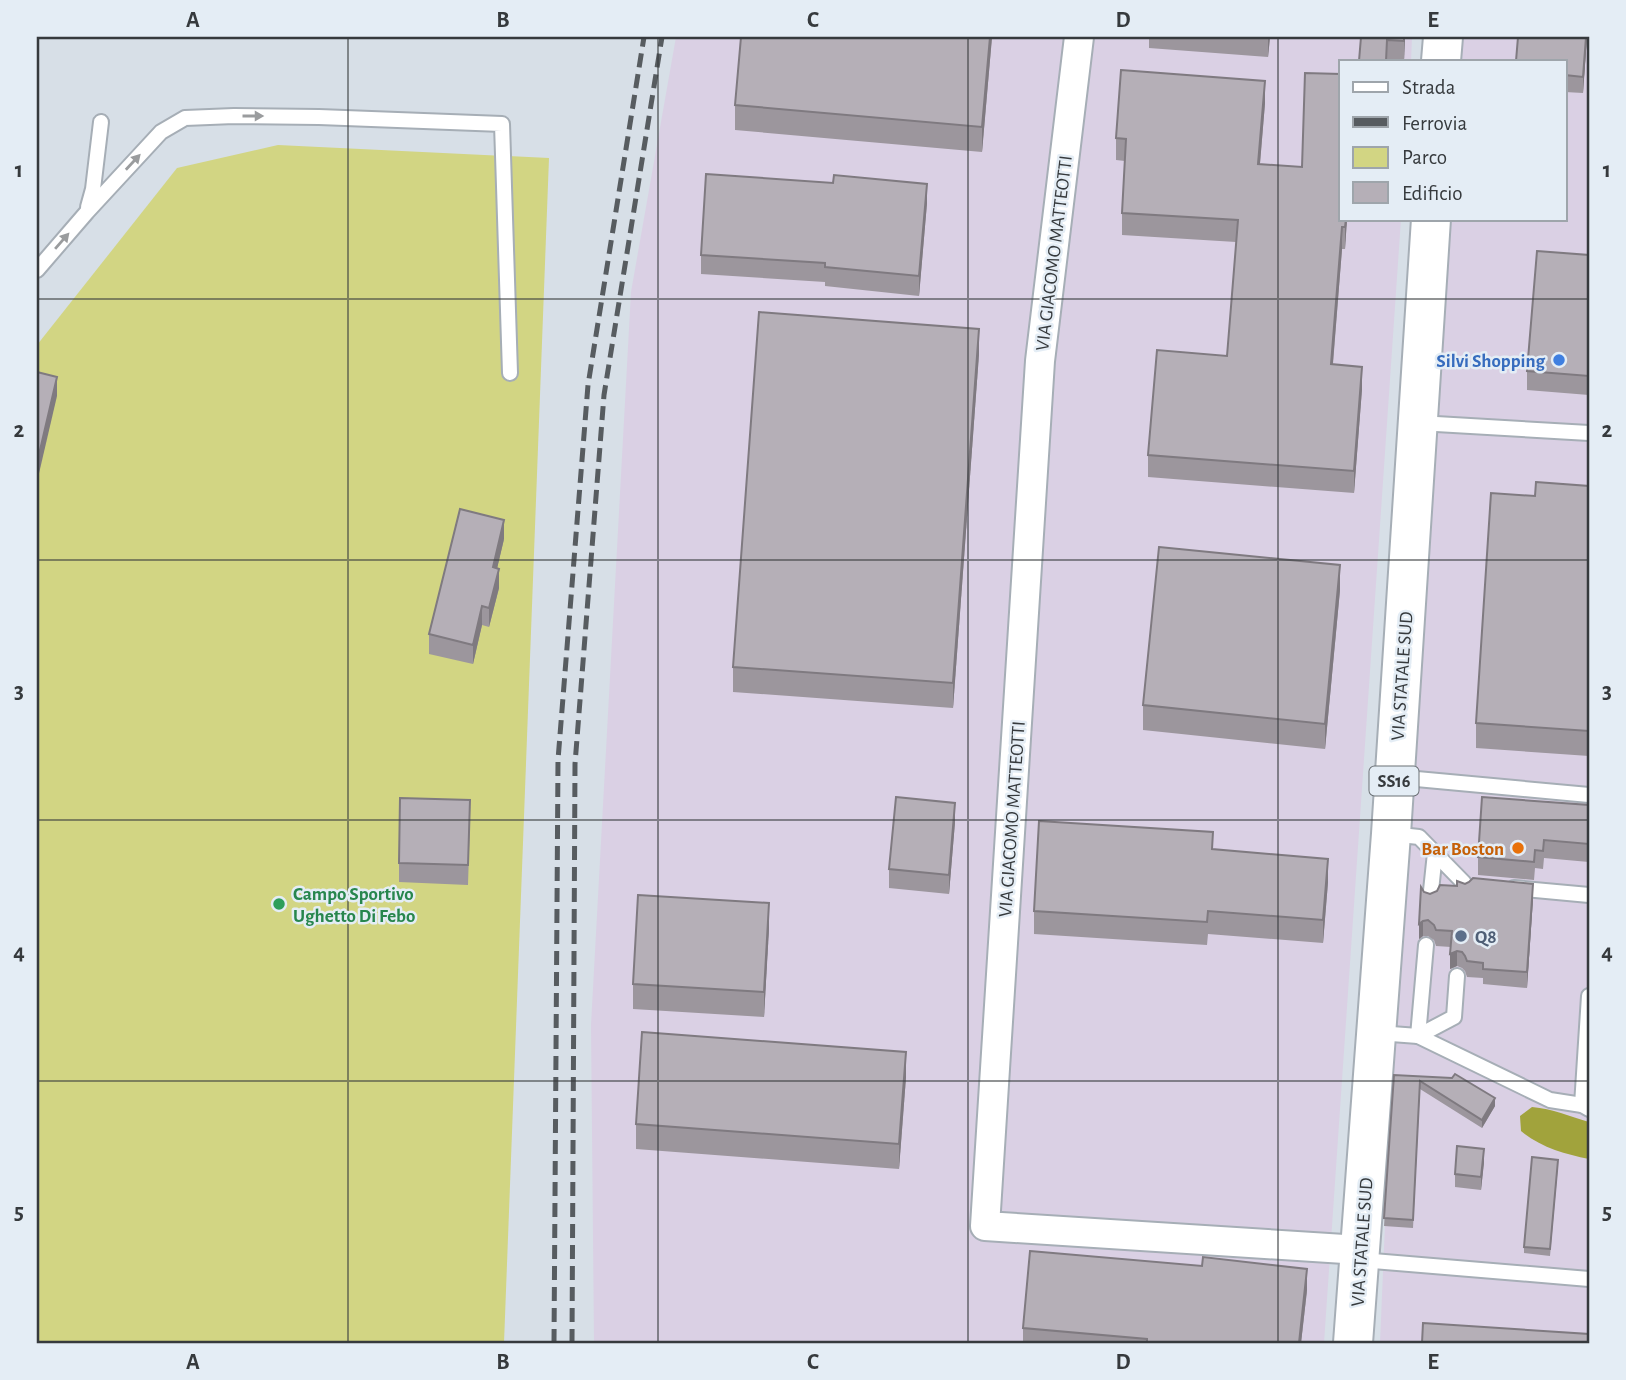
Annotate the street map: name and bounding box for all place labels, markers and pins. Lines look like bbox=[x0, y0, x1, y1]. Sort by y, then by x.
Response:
place label: Silvi Shopping bbox=[1436, 352, 1545, 371]
marker: Silvi Shopping bbox=[1551, 352, 1567, 368]
place label: Bar Boston bbox=[1421, 840, 1504, 859]
marker: Bar Boston bbox=[1510, 840, 1526, 856]
place label: Campo Sportivo Ughetto Di Febo bbox=[293, 885, 415, 926]
marker: Campo Sportivo Ughetto Di Febo bbox=[271, 896, 287, 912]
marker: Q8 bbox=[1453, 928, 1469, 944]
place label: Q8 bbox=[1475, 928, 1497, 947]

